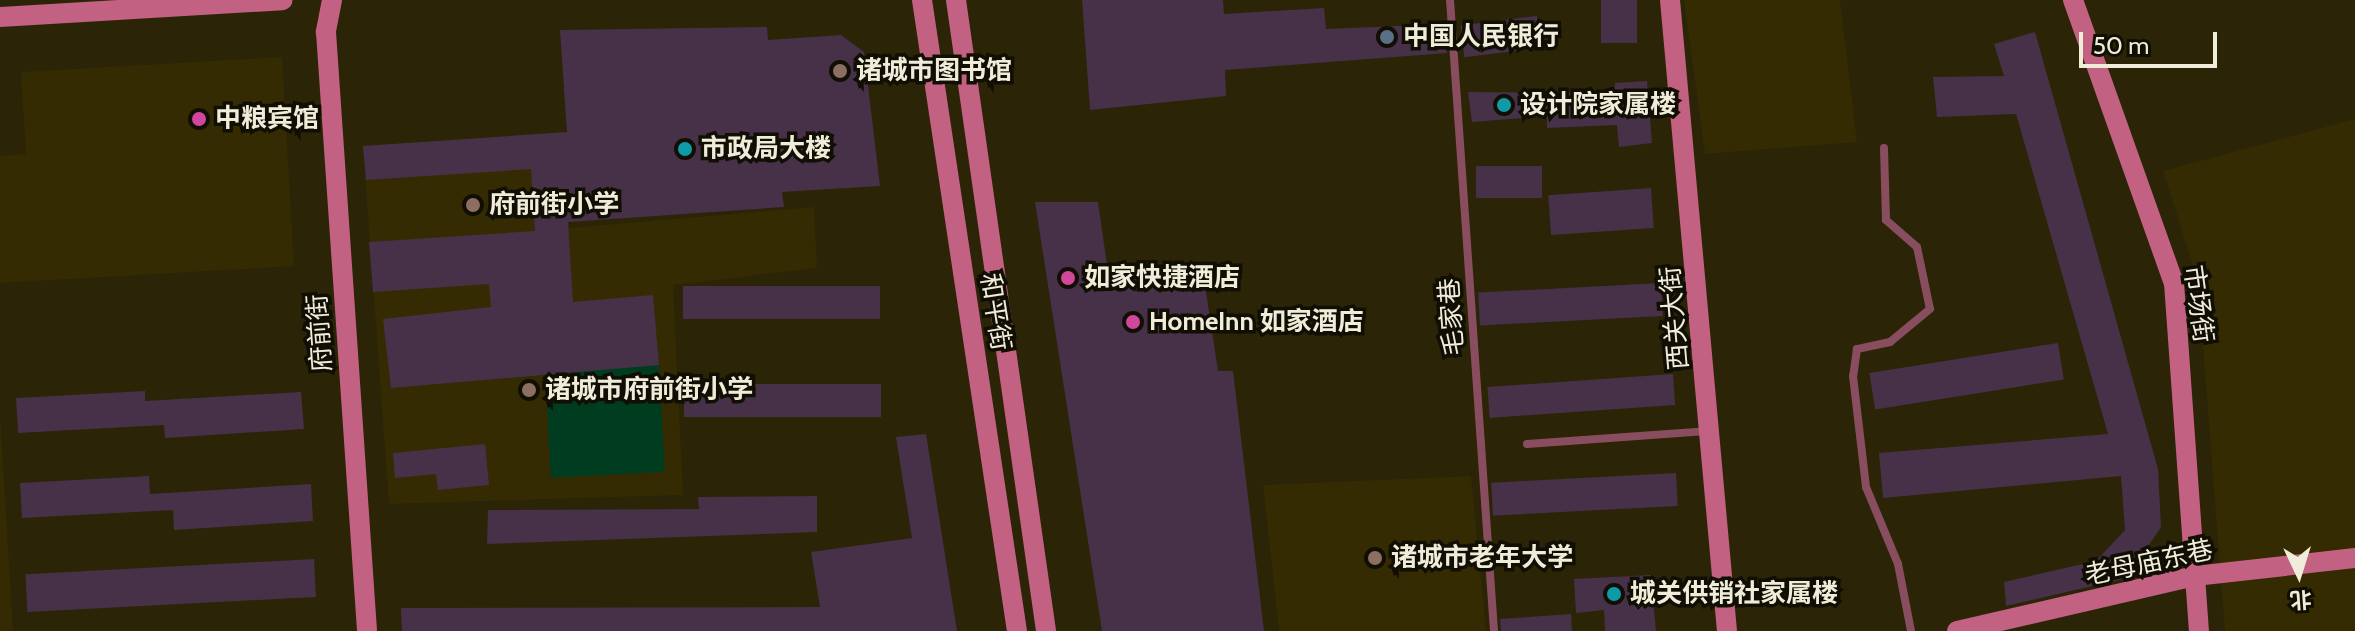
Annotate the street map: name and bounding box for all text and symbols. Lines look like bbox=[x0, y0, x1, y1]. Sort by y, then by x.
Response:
scale bar bbox=[2083, 16, 2221, 66]
place label: 中国人民银行 bbox=[1403, 21, 1559, 53]
marker: 中国人民银行 bbox=[1378, 28, 1396, 46]
text: 50 m bbox=[2093, 31, 2149, 60]
place label: 诸城市图书馆 bbox=[856, 55, 1012, 87]
marker: 诸城市图书馆 bbox=[831, 62, 849, 80]
place label: 设计院家属楼 bbox=[1520, 89, 1676, 121]
marker: 设计院家属楼 bbox=[1495, 96, 1513, 114]
place label: 中粮宾馆 bbox=[215, 103, 319, 135]
marker: 中粮宾馆 bbox=[190, 110, 208, 128]
place label: 市政局大楼 bbox=[701, 133, 831, 165]
marker: 市政局大楼 bbox=[676, 140, 694, 158]
place label: 府前街小学 bbox=[489, 189, 619, 221]
marker: 府前街小学 bbox=[464, 196, 482, 214]
place label: 如家快捷酒店 bbox=[1084, 262, 1240, 294]
street label: 市场街 bbox=[2177, 263, 2219, 345]
street label: 西关大街 bbox=[1655, 265, 1695, 371]
marker: 如家快捷酒店 bbox=[1059, 269, 1077, 287]
street label: 和平街 bbox=[973, 271, 1017, 353]
street label: 毛家巷 bbox=[1434, 277, 1470, 357]
street label: 府前街 bbox=[302, 293, 338, 373]
place label: HomeInn 如家酒店 bbox=[1149, 306, 1364, 338]
marker: HomeInn 如家酒店 bbox=[1124, 313, 1142, 331]
place label: 诸城市府前街小学 bbox=[545, 374, 753, 406]
marker: 诸城市府前街小学 bbox=[520, 381, 538, 399]
street label: 老母庙东巷 bbox=[2082, 534, 2216, 592]
north arrow bbox=[2259, 535, 2339, 615]
place label: 诸城市老年大学 bbox=[1391, 542, 1573, 574]
marker: 诸城市老年大学 bbox=[1366, 549, 1384, 567]
place label: 城关供销社家属楼 bbox=[1630, 578, 1838, 610]
marker: 城关供销社家属楼 bbox=[1605, 585, 1623, 603]
text: 北 bbox=[2289, 585, 2313, 614]

